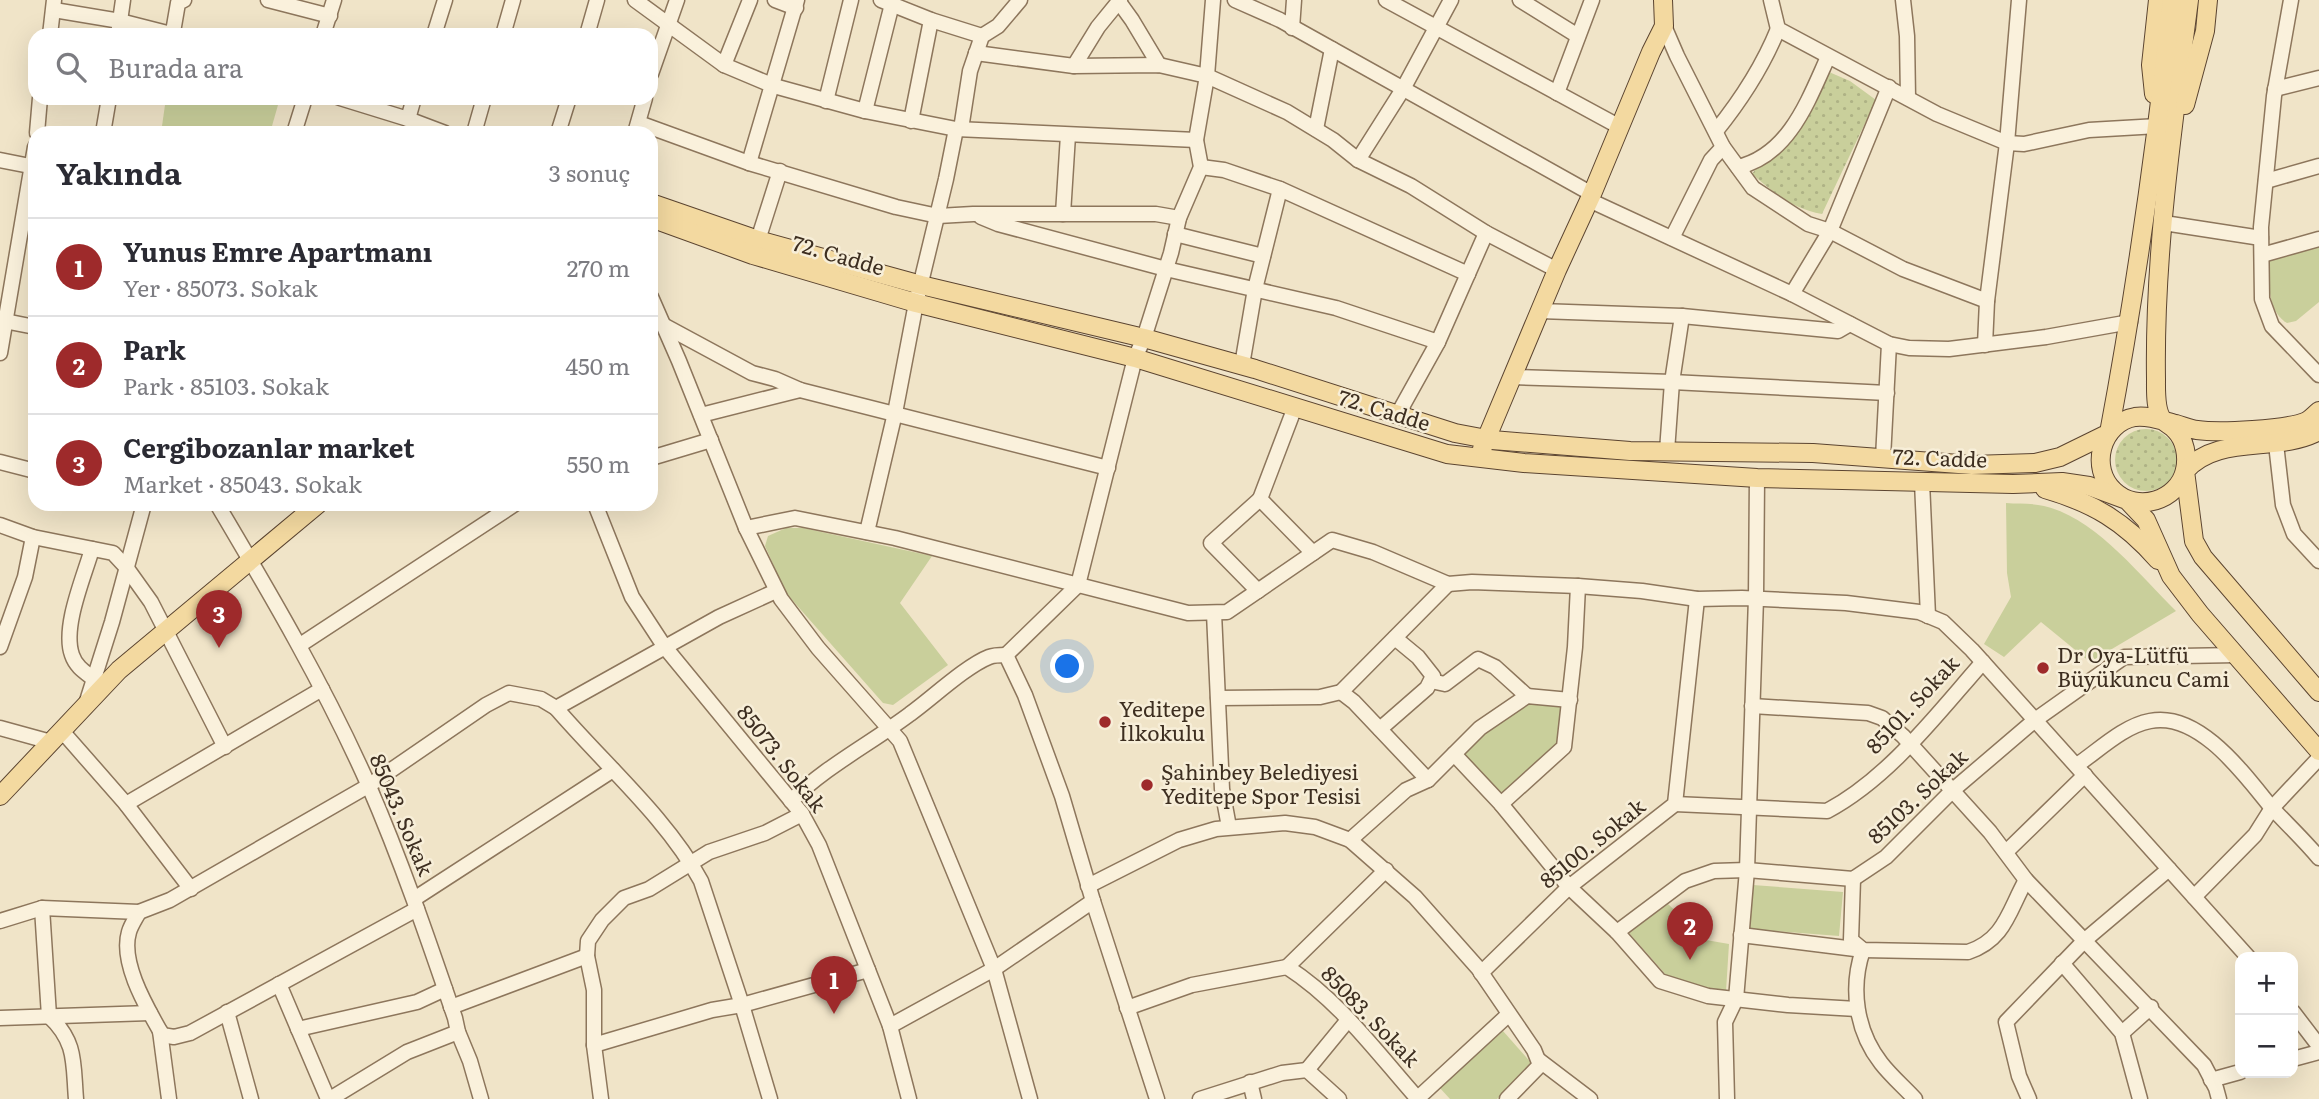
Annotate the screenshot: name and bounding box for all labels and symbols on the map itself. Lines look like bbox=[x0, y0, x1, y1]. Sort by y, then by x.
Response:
street label: 72. Cadde bbox=[789, 226, 888, 282]
street label: 72. Cadde bbox=[1335, 380, 1434, 437]
street label: 72. Cadde bbox=[1892, 439, 1988, 474]
pin: 3 bbox=[196, 590, 242, 648]
place label: Dr Oya-Lütfü Büyükuncu Cami bbox=[2057, 638, 2230, 693]
street label: 85101. Sokak bbox=[1858, 647, 1965, 759]
your location bbox=[1050, 649, 1084, 683]
marker: Dr Oya-Lütfü Büyükuncu Cami bbox=[2035, 660, 2051, 676]
place label: Yeditepe İlkokulu bbox=[1119, 692, 1205, 747]
street label: 85073. Sokak bbox=[731, 697, 835, 818]
marker: Yeditepe İlkokulu bbox=[1097, 714, 1113, 730]
street label: 85103. Sokak bbox=[1859, 741, 1973, 850]
street label: 85043. Sokak bbox=[364, 748, 443, 880]
place label: Şahinbey Belediyesi Yeditepe Spor Tesisi bbox=[1161, 755, 1361, 810]
marker: Şahinbey Belediyesi Yeditepe Spor Tesisi bbox=[1139, 777, 1155, 793]
street label: 85100. Sokak bbox=[1532, 790, 1651, 894]
pin: 2 bbox=[1667, 902, 1713, 960]
pin: 1 bbox=[811, 956, 857, 1014]
street label: 85083. Sokak bbox=[1316, 958, 1428, 1073]

